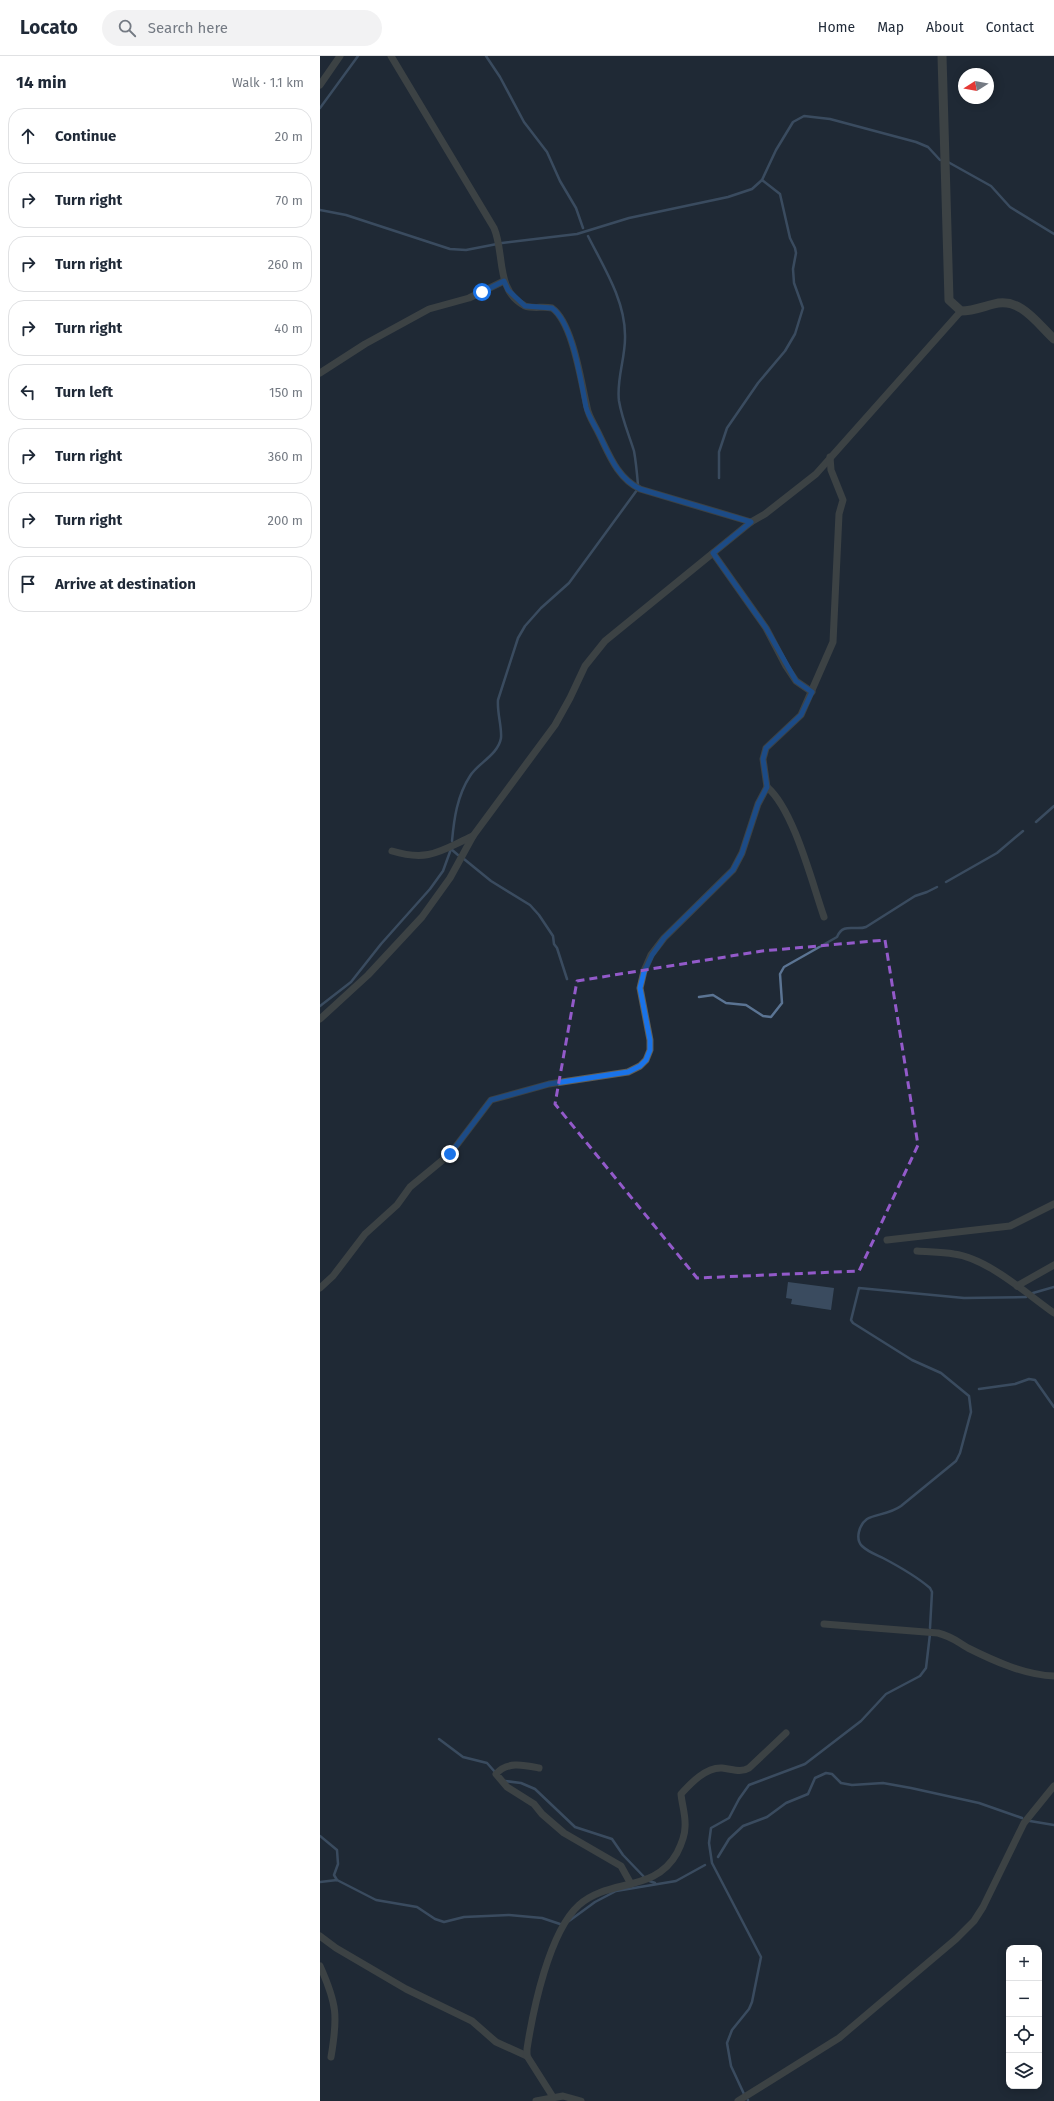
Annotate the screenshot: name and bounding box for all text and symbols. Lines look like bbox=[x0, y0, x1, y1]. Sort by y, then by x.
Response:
search box bbox=[102, 10, 382, 46]
text: Locato bbox=[20, 16, 78, 39]
icon: search bbox=[116, 17, 138, 39]
text: Search here bbox=[148, 19, 228, 37]
text: Home bbox=[818, 19, 855, 36]
text: Map bbox=[877, 19, 904, 36]
text: About bbox=[926, 19, 964, 36]
text: Contact bbox=[986, 19, 1034, 36]
north arrow bbox=[958, 68, 994, 104]
text: 14 min bbox=[16, 72, 67, 93]
text: Walk · 1.1 km bbox=[232, 75, 304, 90]
icon: ahead bbox=[17, 125, 39, 147]
text: Continue bbox=[55, 127, 116, 145]
text: 20 m bbox=[275, 129, 303, 144]
icon: right bbox=[17, 189, 39, 211]
text: Turn right bbox=[55, 191, 122, 209]
text: 70 m bbox=[276, 193, 303, 208]
icon: right bbox=[17, 253, 39, 275]
text: Turn right bbox=[55, 255, 122, 273]
text: 260 m bbox=[268, 257, 303, 272]
route start bbox=[473, 283, 491, 301]
icon: right bbox=[17, 317, 39, 339]
text: Turn right bbox=[55, 319, 122, 337]
text: 40 m bbox=[274, 321, 303, 336]
icon: left bbox=[17, 381, 39, 403]
text: Turn left bbox=[55, 383, 113, 401]
text: 150 m bbox=[269, 385, 303, 400]
icon: right bbox=[17, 445, 39, 467]
text: Turn right bbox=[55, 447, 122, 465]
text: 360 m bbox=[268, 449, 303, 464]
icon: right bbox=[17, 509, 39, 531]
text: Turn right bbox=[55, 511, 122, 529]
text: 200 m bbox=[267, 513, 303, 528]
icon: arrive bbox=[17, 573, 39, 595]
text: Arrive at destination bbox=[55, 575, 196, 593]
route end bbox=[441, 1145, 459, 1163]
map controls bbox=[1006, 1945, 1042, 2089]
button: + bbox=[1006, 1945, 1042, 1981]
button: − bbox=[1006, 1981, 1042, 2017]
button: locate bbox=[1006, 2017, 1042, 2053]
button: layers bbox=[1006, 2053, 1042, 2089]

